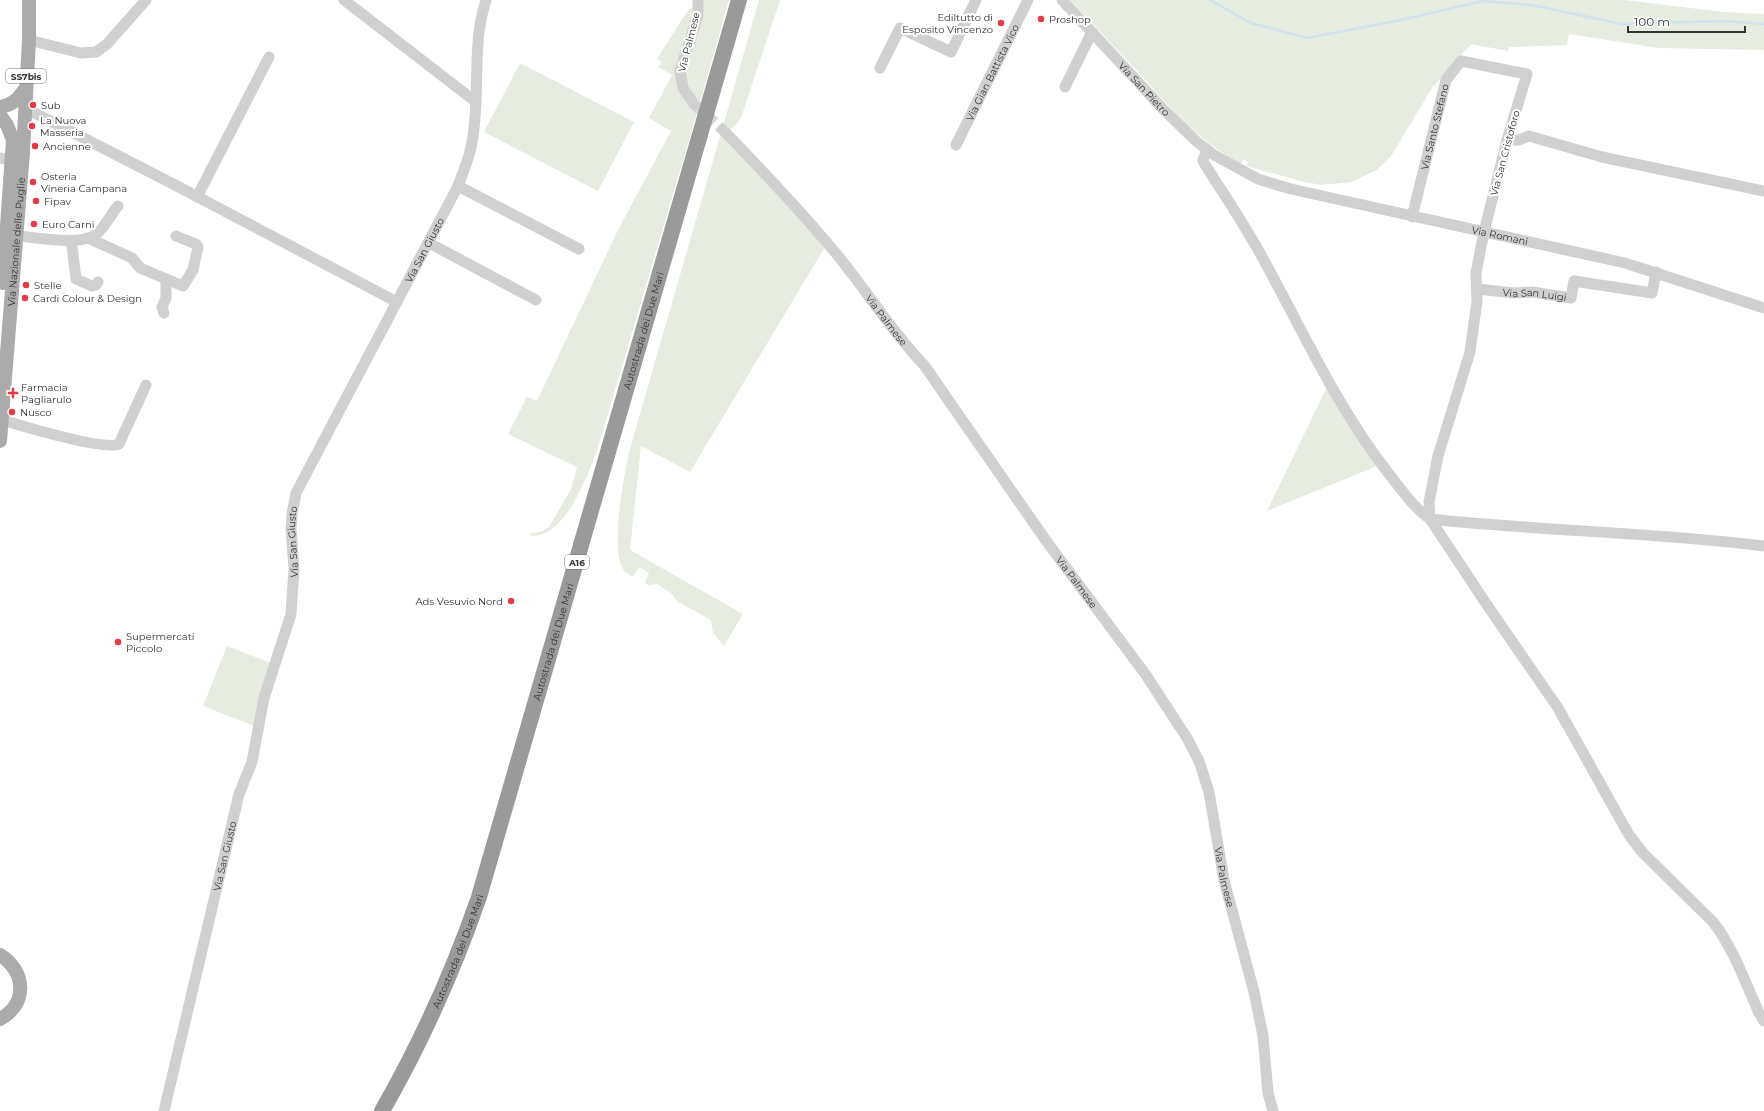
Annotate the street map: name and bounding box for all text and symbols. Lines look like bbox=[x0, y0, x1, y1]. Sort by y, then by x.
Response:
scale bar bbox=[1628, 8, 1745, 34]
street label: Via Palmese bbox=[675, 11, 703, 73]
place label: Ediltutto di Esposito Vincenzo bbox=[902, 11, 993, 36]
place label: Proshop bbox=[1049, 13, 1091, 26]
marker: Proshop bbox=[1036, 14, 1046, 24]
text: 100 m bbox=[1634, 14, 1670, 29]
marker: Ediltutto di Esposito Vincenzo bbox=[996, 18, 1006, 28]
street label: Via Gian Battista Vico bbox=[963, 22, 1022, 123]
street label: Via San Pietro bbox=[1116, 59, 1173, 119]
road number: SS7bis bbox=[6, 69, 46, 83]
street label: Via Santo Stefano bbox=[1417, 82, 1451, 171]
place label: Sub bbox=[41, 99, 61, 112]
marker: Sub bbox=[28, 100, 38, 110]
street label: Via San Cristoforo bbox=[1487, 109, 1523, 197]
place label: La Nuova Masseria bbox=[40, 114, 87, 139]
marker: La Nuova Masseria bbox=[27, 121, 37, 131]
place label: Ancienne bbox=[43, 140, 91, 153]
marker: Ancienne bbox=[30, 141, 40, 151]
place label: Osteria Vineria Campana bbox=[41, 170, 127, 195]
street label: Via Nazionale delle Puglie bbox=[4, 177, 27, 307]
marker: Osteria Vineria Campana bbox=[28, 177, 38, 187]
place label: Fipav bbox=[44, 195, 72, 208]
marker: Fipav bbox=[31, 196, 41, 206]
street label: Via San Giusto bbox=[402, 215, 447, 285]
place label: Euro Carni bbox=[42, 218, 94, 231]
marker: Euro Carni bbox=[29, 219, 39, 229]
street label: Via Romani bbox=[1470, 223, 1529, 248]
street label: Autostrada dei Due Mari bbox=[620, 270, 666, 391]
place label: Stelle bbox=[34, 279, 61, 292]
marker: Stelle bbox=[21, 280, 31, 290]
street label: Via San Luigi bbox=[1502, 285, 1568, 304]
place label: Cardi Colour & Design bbox=[33, 292, 142, 305]
street label: Via Palmese bbox=[863, 292, 910, 348]
marker: Cardi Colour & Design bbox=[20, 293, 30, 303]
place label: Farmacia Pagliarulo bbox=[21, 381, 72, 406]
marker: Farmacia Pagliarulo bbox=[8, 388, 18, 398]
place label: Nusco bbox=[20, 406, 52, 419]
marker: Nusco bbox=[7, 407, 17, 417]
street label: Via San Giusto bbox=[284, 505, 301, 578]
street label: Via Palmese bbox=[1053, 554, 1100, 610]
road number: A16 bbox=[565, 555, 589, 569]
street label: Autostrada dei Due Mari bbox=[530, 582, 576, 702]
place label: Ads Vesuvio Nord bbox=[415, 595, 503, 608]
marker: Ads Vesuvio Nord bbox=[506, 596, 516, 606]
place label: Supermercati Piccolo bbox=[126, 630, 194, 655]
marker: Supermercati Piccolo bbox=[113, 637, 123, 647]
street label: Via San Giusto bbox=[210, 820, 239, 892]
street label: Via Palmese bbox=[1212, 846, 1237, 909]
street label: Autostrada dei Due Mari bbox=[429, 893, 486, 1010]

